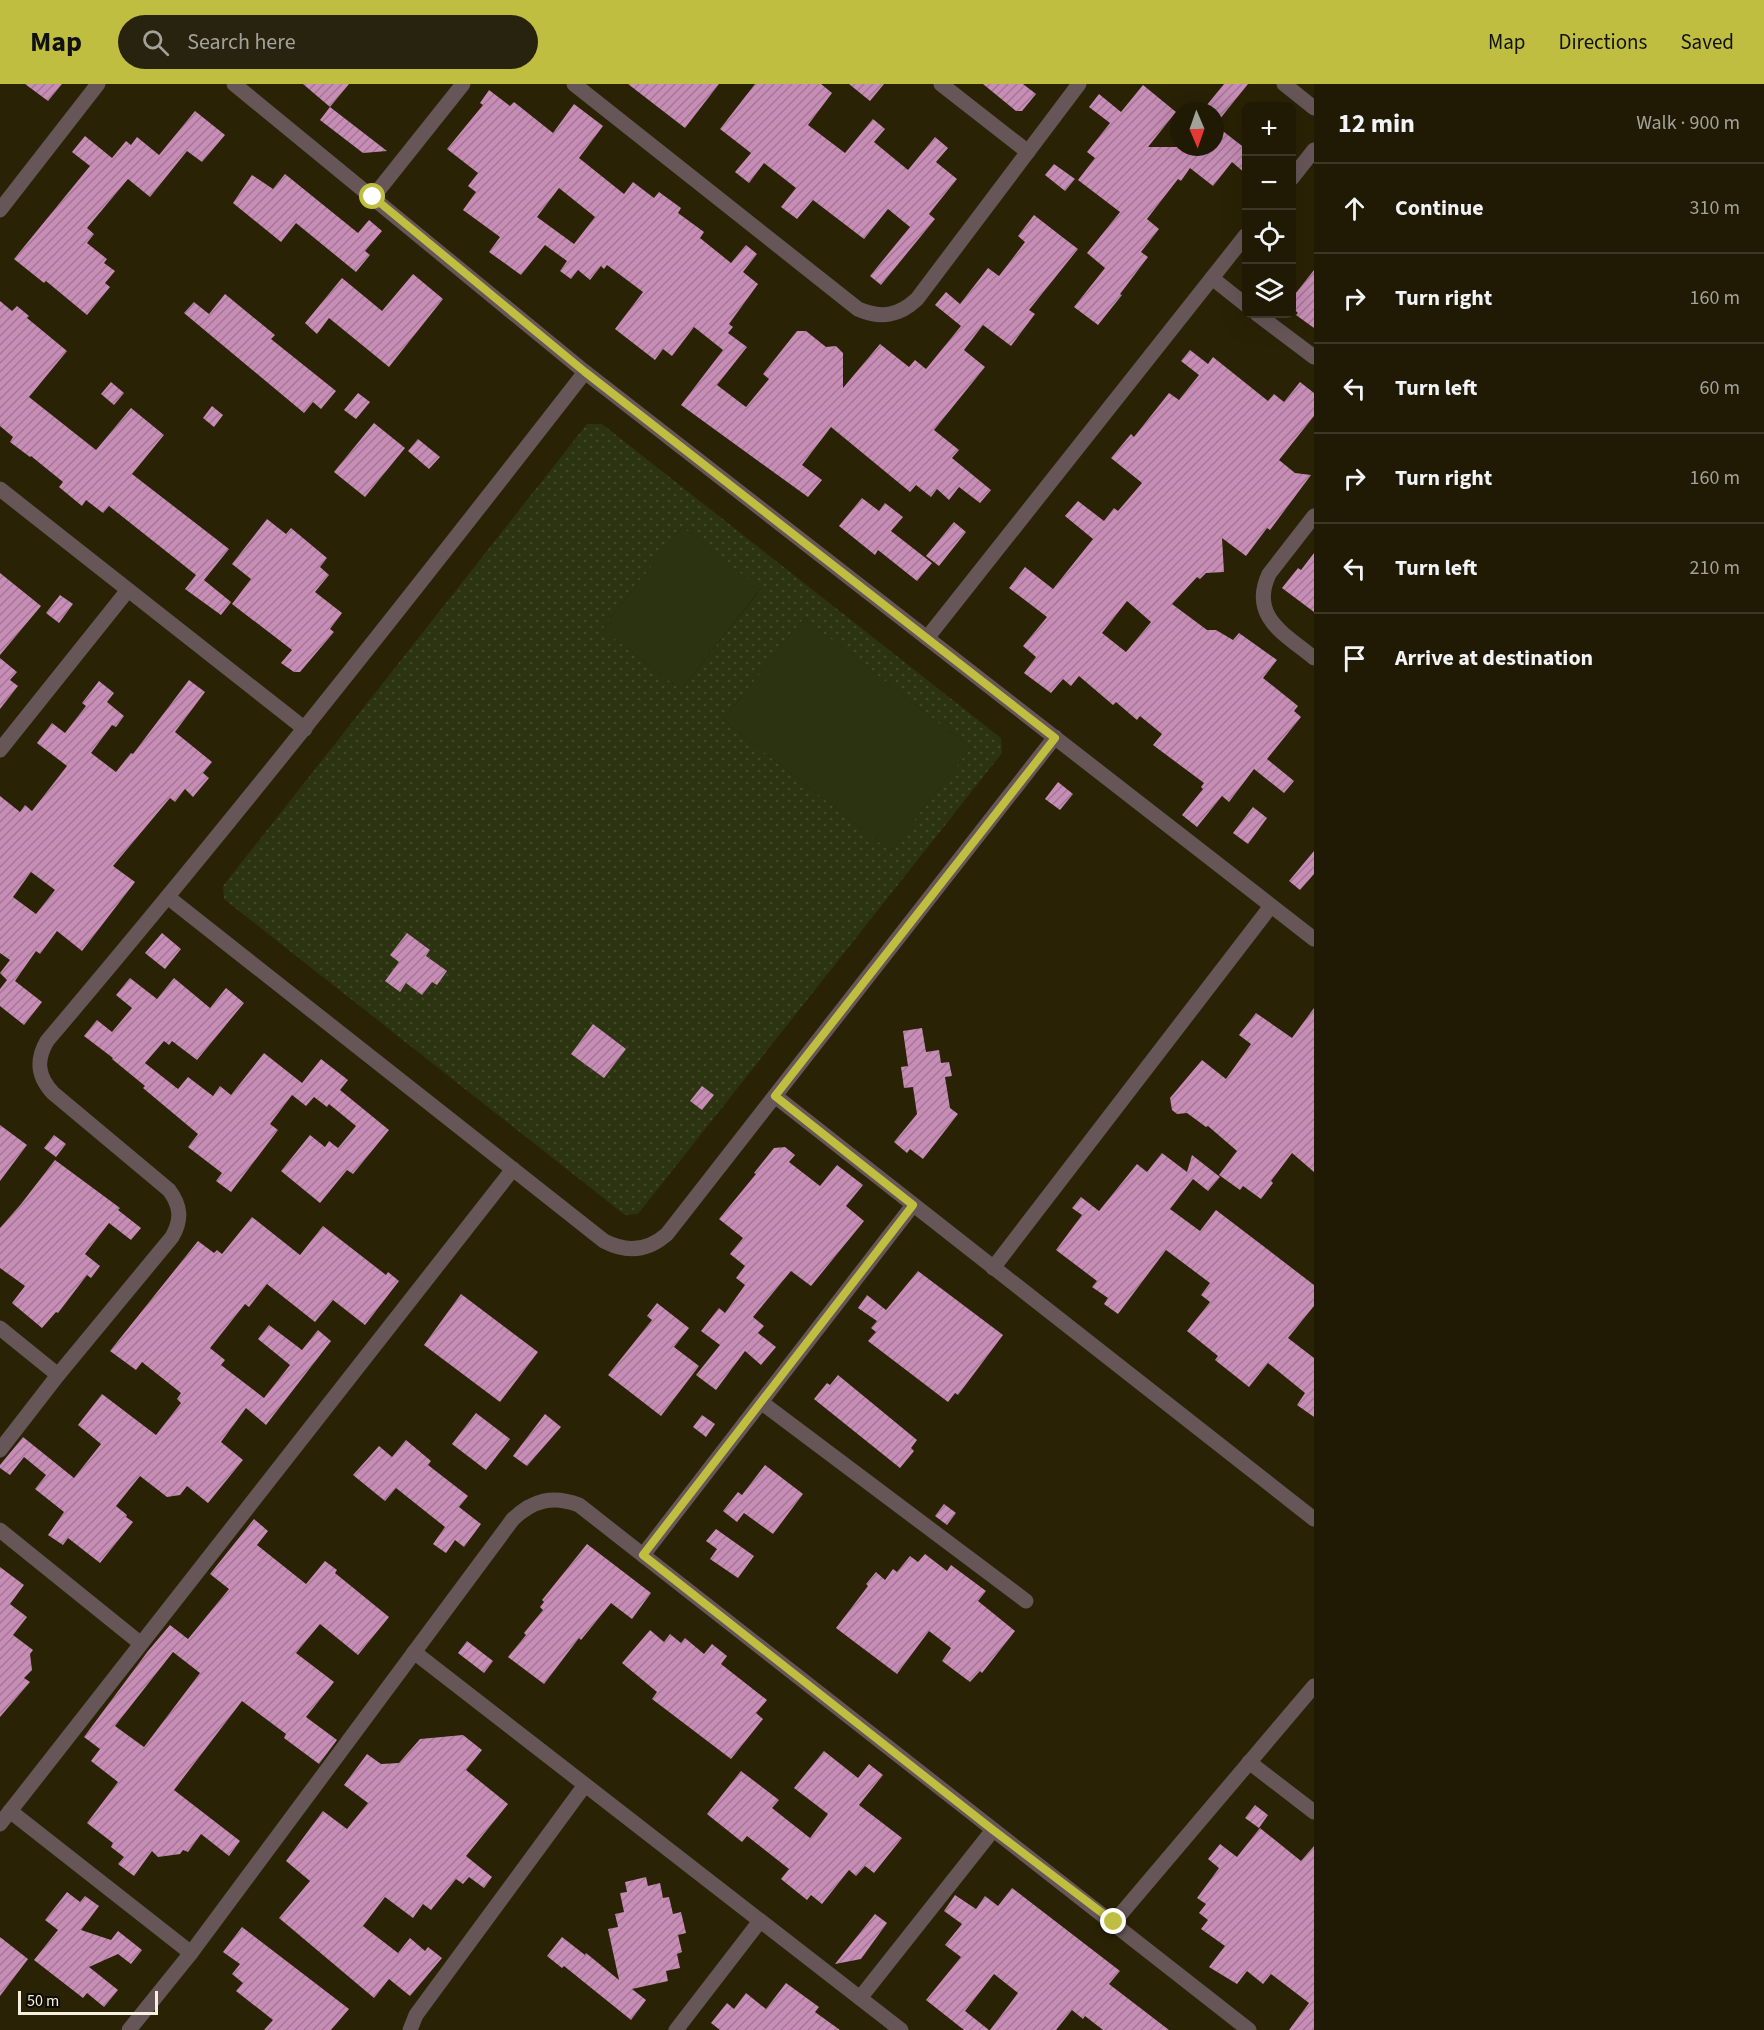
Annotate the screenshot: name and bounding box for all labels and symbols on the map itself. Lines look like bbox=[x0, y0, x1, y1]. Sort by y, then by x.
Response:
north arrow bbox=[1170, 102, 1224, 156]
route start bbox=[359, 183, 385, 209]
route end bbox=[1100, 1908, 1126, 1934]
scale bar bbox=[18, 1988, 158, 2016]

